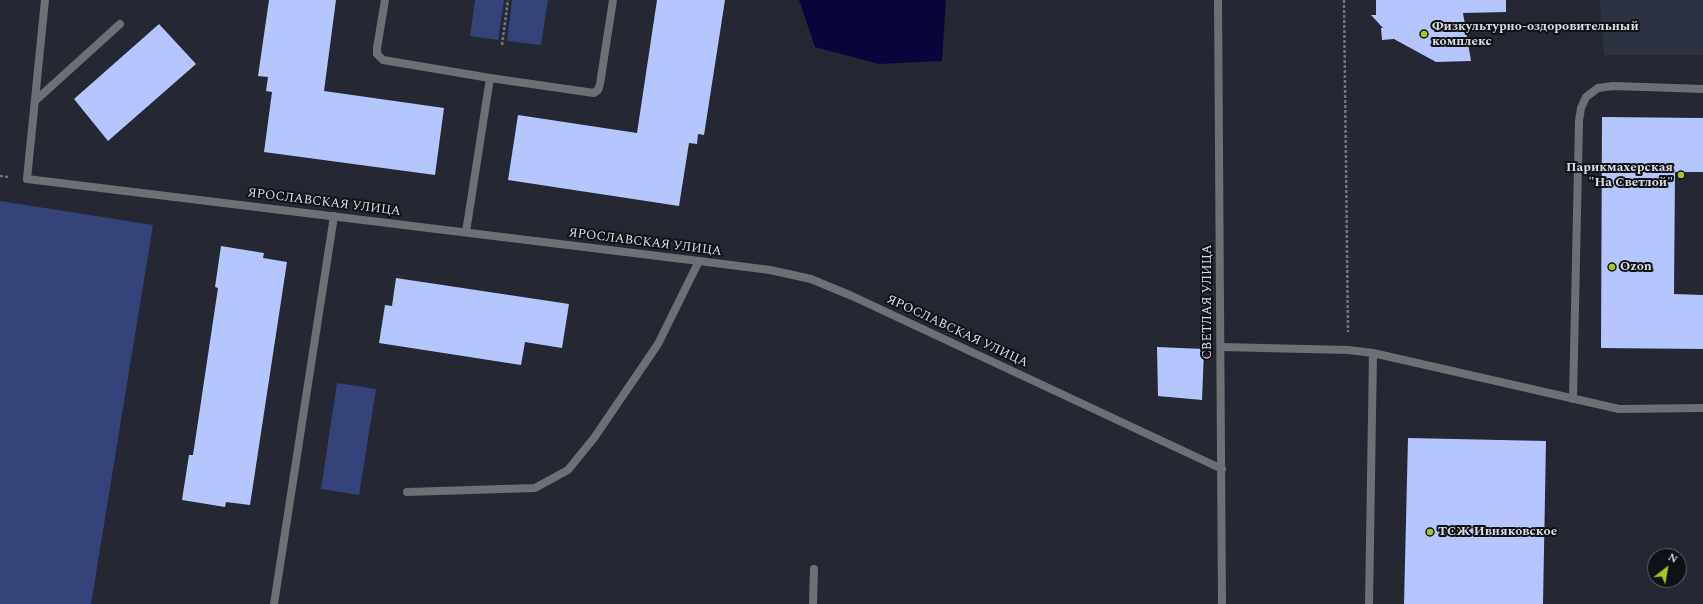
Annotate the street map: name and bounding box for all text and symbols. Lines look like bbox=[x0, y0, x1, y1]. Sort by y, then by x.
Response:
place label: Физкультурно-оздоровительный комплекс bbox=[1432, 19, 1639, 50]
marker: Физкультурно-оздоровительный комплекс bbox=[1419, 29, 1429, 39]
place label: Парикмахерская "На Светлой" bbox=[1566, 160, 1673, 191]
marker: Парикмахерская "На Светлой" bbox=[1676, 170, 1686, 180]
street label: ЯРОСЛАВСКАЯ УЛИЦА bbox=[247, 186, 401, 220]
street label: ЯРОСЛАВСКАЯ УЛИЦА bbox=[568, 226, 722, 260]
street label: СВЕТЛАЯ УЛИЦА bbox=[1200, 244, 1216, 360]
place label: Ozon bbox=[1620, 259, 1652, 275]
marker: Ozon bbox=[1607, 262, 1617, 272]
street label: ЯРОСЛАВСКАЯ УЛИЦА bbox=[884, 292, 1030, 372]
place label: ТСЖ Ивняковское bbox=[1438, 524, 1557, 540]
marker: ТСЖ Ивняковское bbox=[1425, 527, 1435, 537]
north arrow bbox=[1647, 548, 1687, 588]
text: N bbox=[1665, 549, 1681, 568]

